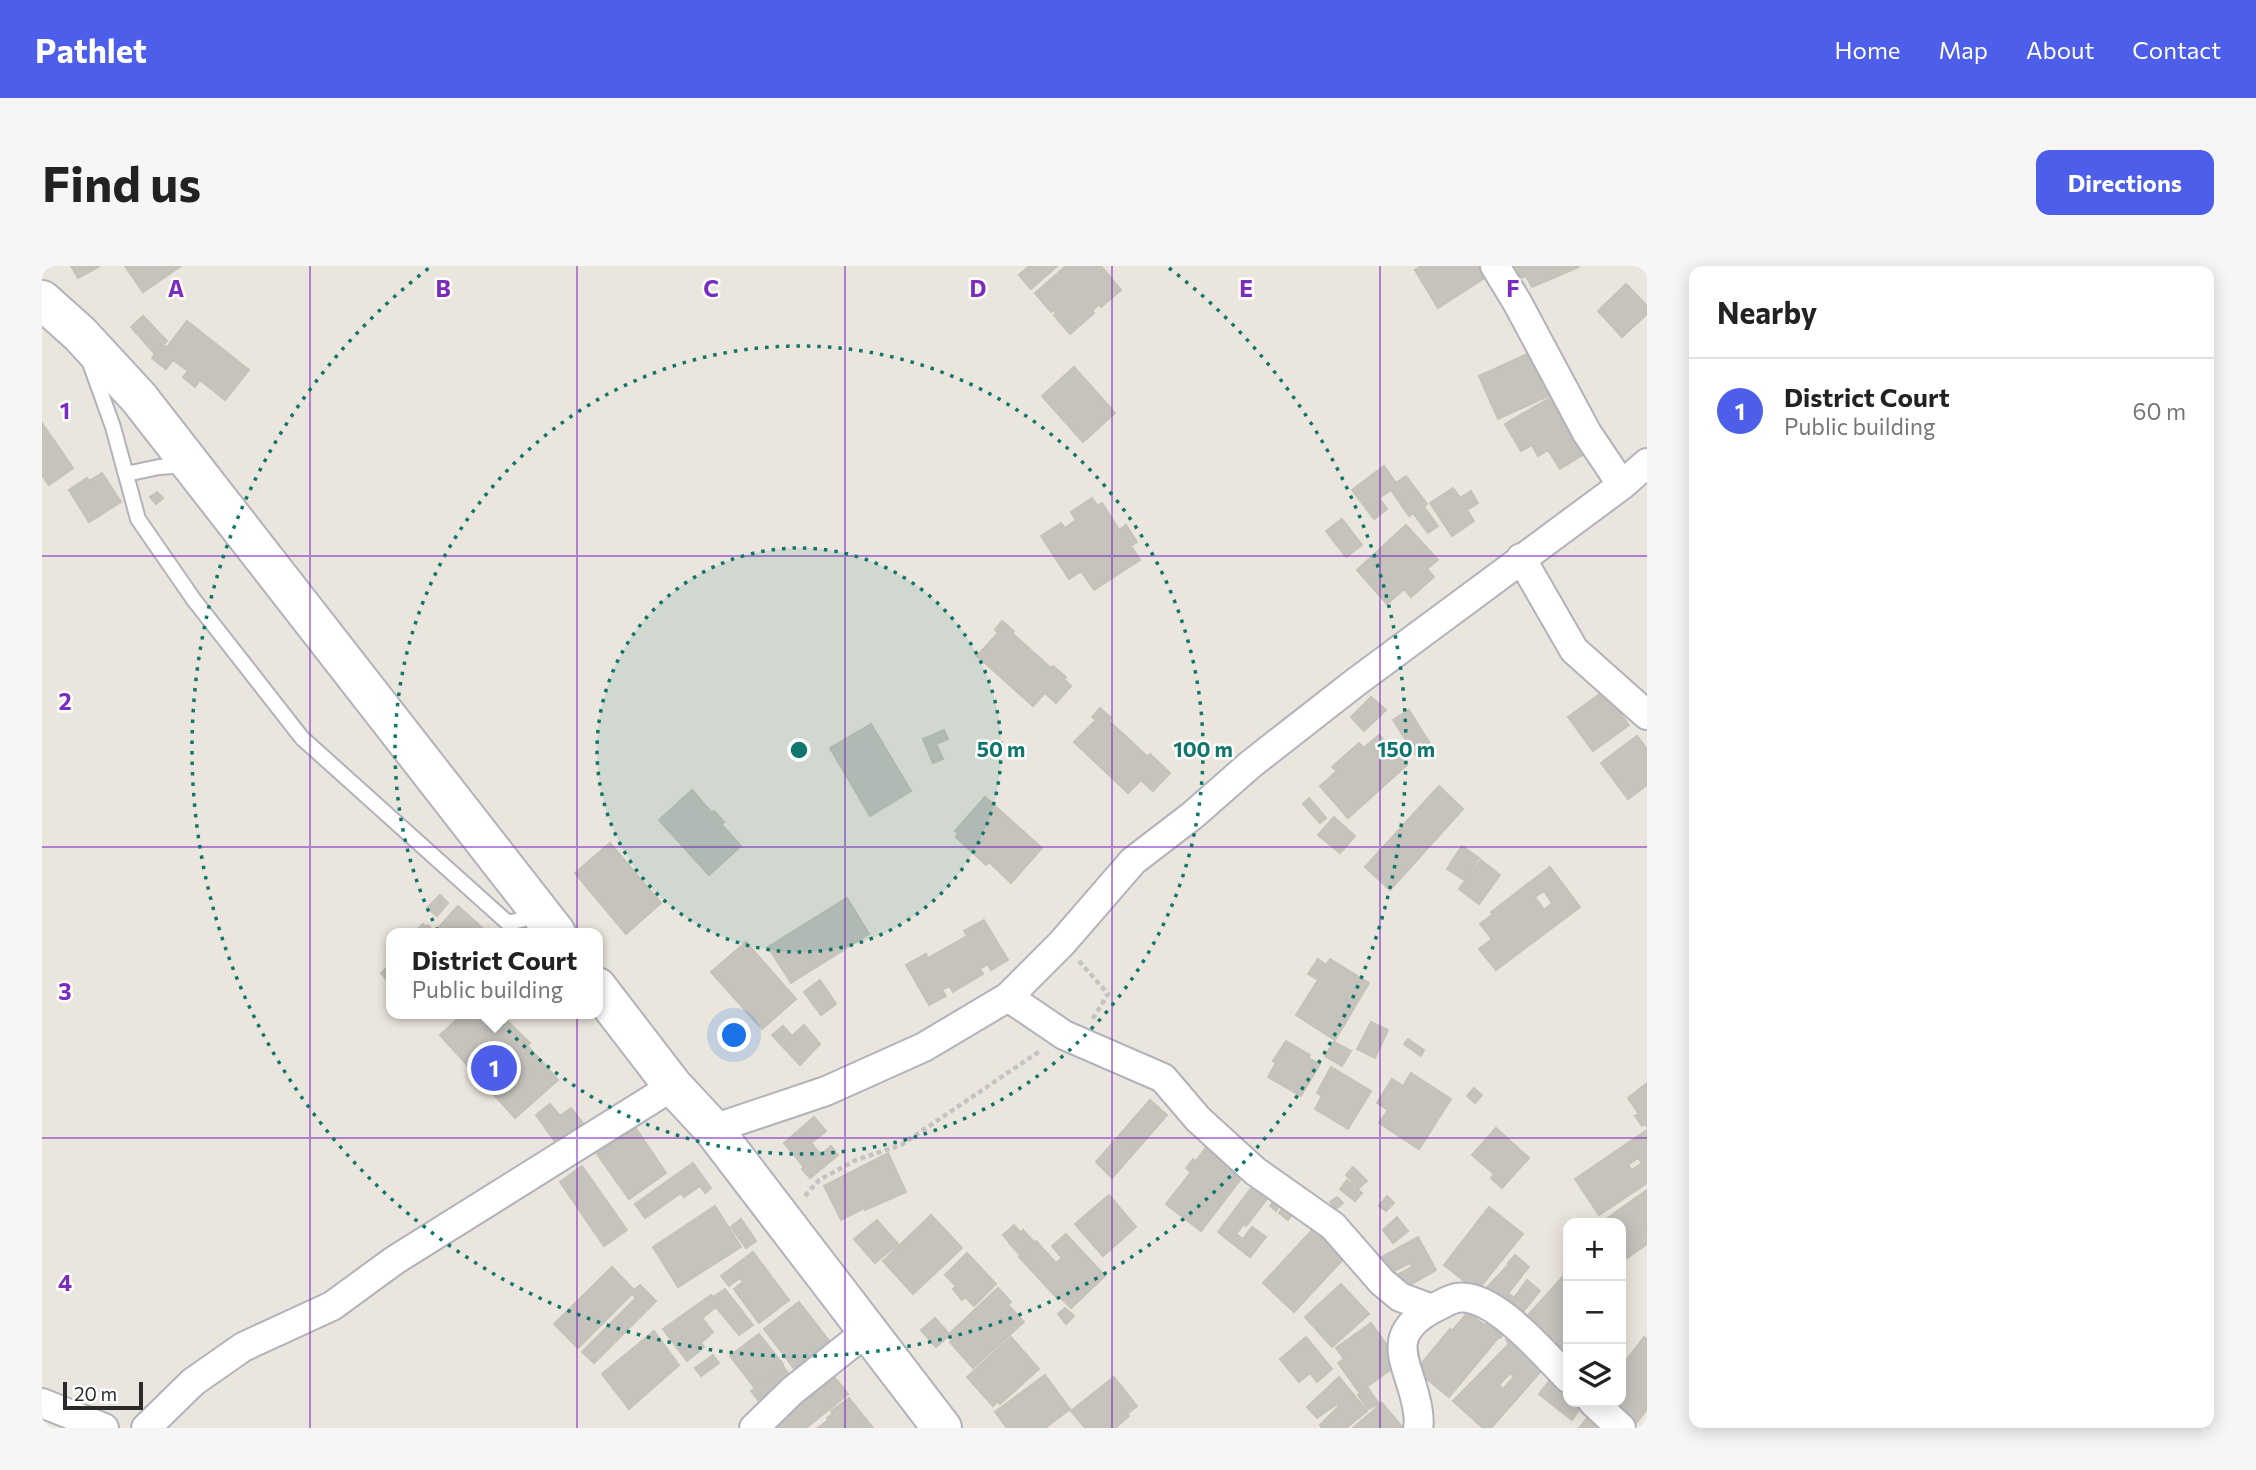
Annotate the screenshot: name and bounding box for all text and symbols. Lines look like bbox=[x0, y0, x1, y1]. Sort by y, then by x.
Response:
text: Pathlet bbox=[35, 29, 147, 70]
text: Home bbox=[1835, 35, 1901, 64]
text: Map bbox=[1939, 35, 1988, 64]
text: About bbox=[2026, 35, 2094, 64]
text: Contact bbox=[2132, 35, 2221, 64]
button: Directions bbox=[2036, 150, 2214, 215]
text: Find us bbox=[42, 152, 201, 212]
text: A bbox=[168, 274, 185, 302]
text: B bbox=[435, 274, 451, 302]
text: C bbox=[703, 274, 719, 302]
text: D bbox=[970, 274, 987, 302]
text: E bbox=[1239, 274, 1253, 302]
text: F bbox=[1506, 274, 1520, 302]
text: Nearby bbox=[1717, 293, 1817, 330]
text: District Court bbox=[1784, 381, 1950, 412]
text: 1 bbox=[60, 396, 70, 424]
text: 1 bbox=[1735, 397, 1745, 425]
text: 60 m bbox=[2133, 397, 2186, 425]
text: Public building bbox=[1784, 412, 1935, 440]
text: 2 bbox=[58, 687, 72, 715]
text: 50 m bbox=[977, 736, 1025, 761]
text: 100 m bbox=[1173, 736, 1233, 761]
text: 150 m bbox=[1377, 736, 1435, 761]
centre of rings bbox=[787, 738, 811, 762]
popup bbox=[386, 928, 603, 1019]
text: District Court bbox=[412, 944, 577, 975]
text: Public building bbox=[412, 975, 563, 1003]
text: 3 bbox=[58, 977, 72, 1005]
your location bbox=[717, 1018, 751, 1052]
pin: 1 bbox=[471, 1042, 517, 1094]
map controls bbox=[1563, 1218, 1626, 1407]
button: + bbox=[1563, 1218, 1626, 1281]
text: 4 bbox=[58, 1268, 72, 1296]
button: − bbox=[1563, 1281, 1626, 1344]
button: layers bbox=[1563, 1344, 1626, 1407]
scale bar bbox=[63, 1379, 144, 1411]
text: 20 m bbox=[74, 1382, 117, 1405]

